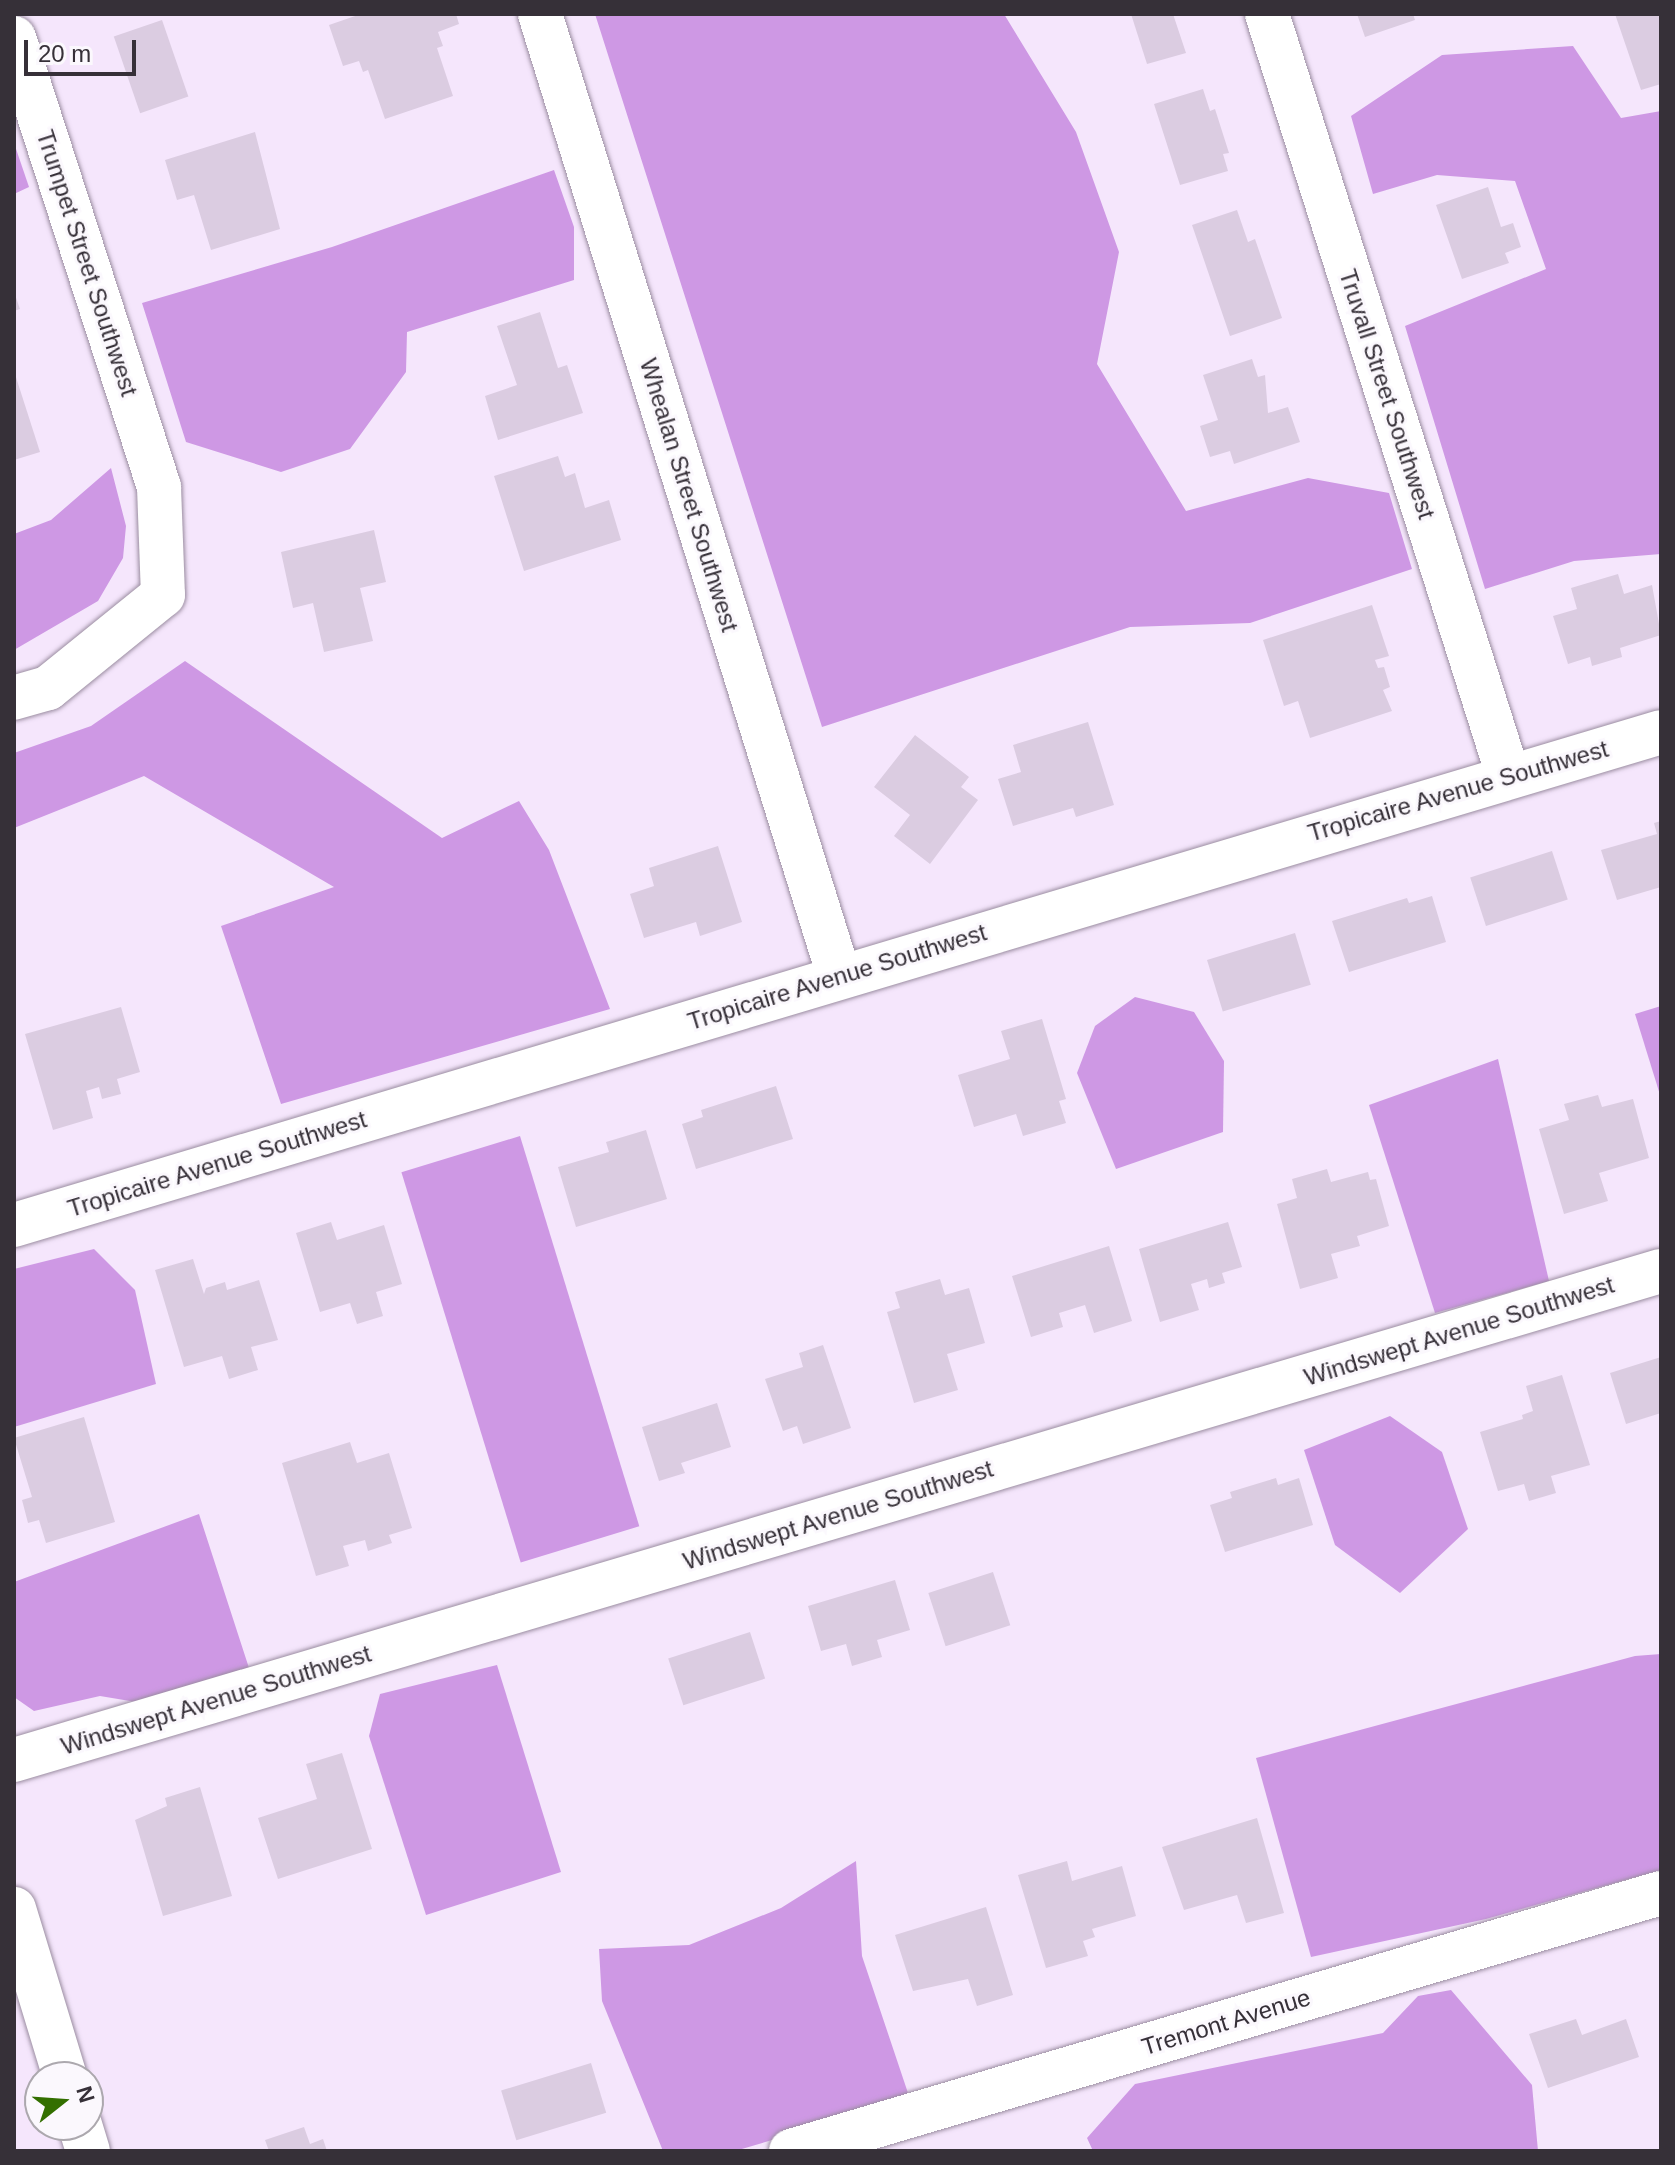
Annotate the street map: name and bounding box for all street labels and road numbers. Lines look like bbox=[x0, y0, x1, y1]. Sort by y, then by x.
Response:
street label: Trumpet Street Southwest bbox=[30, 126, 144, 400]
street label: Truvall Street Southwest bbox=[1333, 266, 1441, 522]
street label: Whealan Street Southwest bbox=[634, 355, 744, 635]
street label: Tropicaire Avenue Southwest bbox=[1304, 734, 1612, 848]
street label: Tropicaire Avenue Southwest bbox=[684, 918, 990, 1036]
street label: Tropicaire Avenue Southwest bbox=[64, 1105, 370, 1223]
street label: Windswept Avenue Southwest bbox=[1300, 1270, 1618, 1392]
street label: Windswept Avenue Southwest bbox=[679, 1454, 997, 1576]
street label: Windswept Avenue Southwest bbox=[57, 1639, 375, 1761]
street label: Tremont Avenue bbox=[1138, 1982, 1314, 2062]

